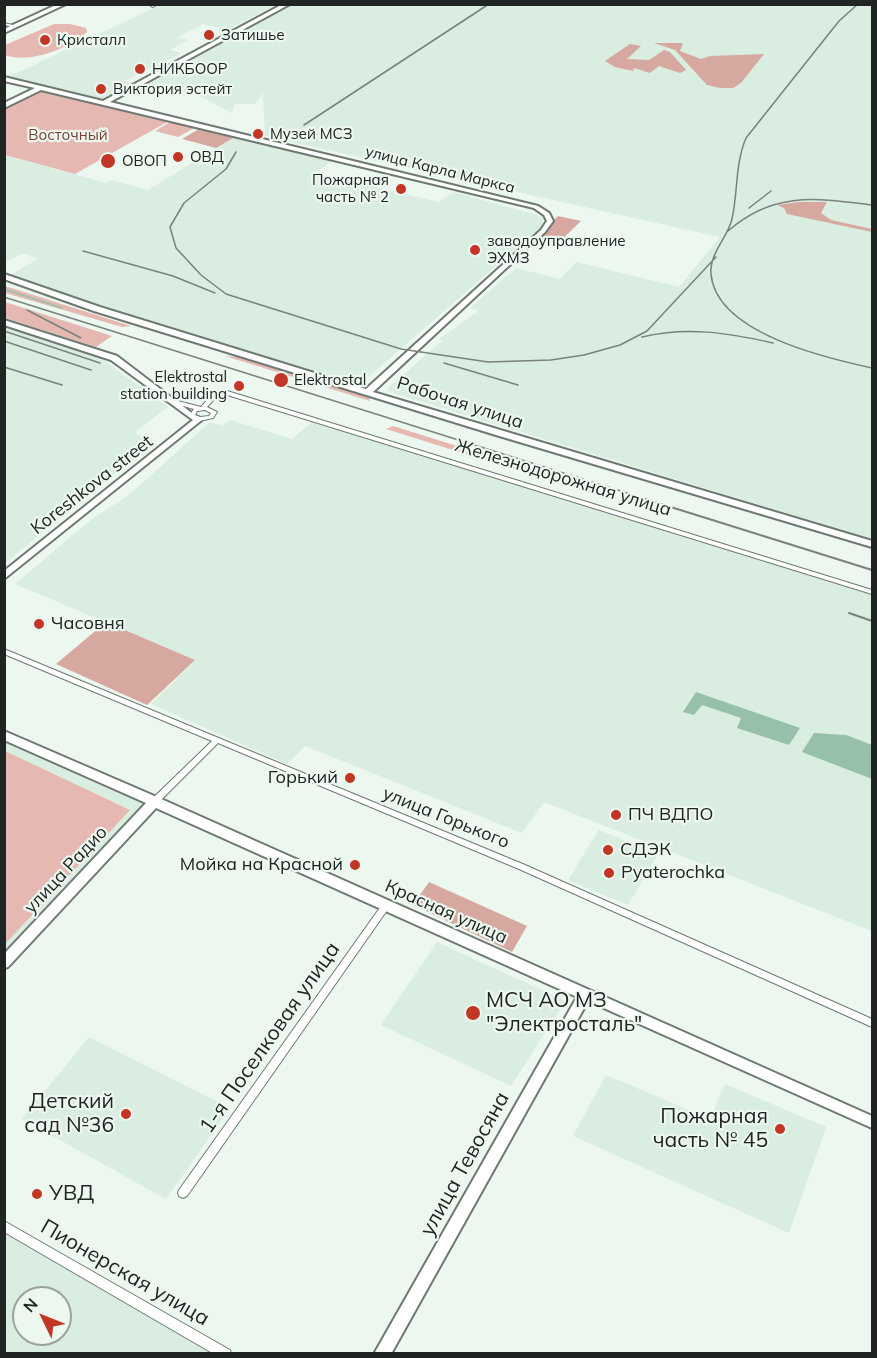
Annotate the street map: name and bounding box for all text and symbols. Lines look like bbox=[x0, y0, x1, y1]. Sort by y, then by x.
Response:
place label: Затишье bbox=[221, 26, 284, 44]
marker: Затишье bbox=[202, 28, 216, 42]
place label: Кристалл bbox=[57, 31, 126, 49]
marker: Кристалл bbox=[38, 33, 52, 47]
place label: НИКБООР bbox=[152, 60, 228, 78]
marker: НИКБООР bbox=[133, 62, 147, 76]
place label: Виктория эстейт bbox=[113, 80, 232, 98]
marker: Виктория эстейт bbox=[94, 82, 108, 96]
place label: Музей МСЗ bbox=[270, 125, 353, 143]
park label: Восточный bbox=[28, 126, 108, 144]
marker: Музей МСЗ bbox=[251, 127, 265, 141]
street label: улица Карла Маркса bbox=[363, 143, 517, 197]
place label: ОВД bbox=[190, 148, 224, 166]
marker: ОВД bbox=[171, 150, 185, 164]
marker: ОВОП bbox=[99, 152, 117, 170]
place label: ОВОП bbox=[122, 152, 167, 170]
place label: Пожарная часть № 2 bbox=[312, 171, 389, 206]
marker: Пожарная часть № 2 bbox=[394, 182, 408, 196]
place label: заводоуправление ЭХМЗ bbox=[487, 232, 626, 267]
marker: заводоуправление ЭХМЗ bbox=[468, 243, 482, 257]
place label: Elektrostal station building bbox=[120, 368, 227, 403]
marker: Elektrostal bbox=[272, 371, 290, 389]
place label: Elektrostal bbox=[294, 371, 366, 389]
street label: Рабочая улица bbox=[394, 372, 526, 434]
marker: Elektrostal station building bbox=[232, 379, 246, 393]
street label: Koreshkova street bbox=[27, 431, 157, 539]
street label: Железнодорожная улица bbox=[452, 435, 674, 521]
place label: Часовня bbox=[51, 613, 125, 635]
marker: Часовня bbox=[32, 617, 46, 631]
place label: Горький bbox=[268, 767, 338, 789]
marker: Горький bbox=[343, 771, 357, 785]
street label: улица Горького bbox=[379, 783, 513, 853]
place label: ПЧ ВДПО bbox=[628, 804, 713, 826]
marker: ПЧ ВДПО bbox=[609, 808, 623, 822]
street label: улица Радио bbox=[20, 822, 112, 918]
place label: СДЭК bbox=[620, 839, 671, 861]
marker: СДЭК bbox=[601, 843, 615, 857]
place label: Мойка на Красной bbox=[180, 854, 343, 876]
marker: Мойка на Красной bbox=[348, 858, 362, 872]
place label: Pyaterochka bbox=[621, 862, 725, 884]
marker: Pyaterochka bbox=[602, 866, 616, 880]
street label: Красная улица bbox=[381, 875, 511, 949]
street label: 1-я Поселковая улица bbox=[194, 938, 346, 1138]
place label: МСЧ АО МЗ "Электросталь" bbox=[486, 988, 642, 1038]
marker: МСЧ АО МЗ "Электросталь" bbox=[464, 1004, 482, 1022]
street label: улица Тевосяна bbox=[415, 1088, 515, 1240]
place label: Детский сад №36 bbox=[24, 1089, 114, 1139]
place label: Пожарная часть № 45 bbox=[653, 1104, 768, 1154]
marker: Детский сад №36 bbox=[119, 1107, 133, 1121]
marker: Пожарная часть № 45 bbox=[773, 1122, 787, 1136]
place label: УВД bbox=[49, 1181, 94, 1207]
marker: УВД bbox=[30, 1187, 44, 1201]
street label: Пионерская улица bbox=[36, 1214, 214, 1332]
north arrow bbox=[12, 1286, 72, 1346]
text: N bbox=[19, 1294, 42, 1316]

